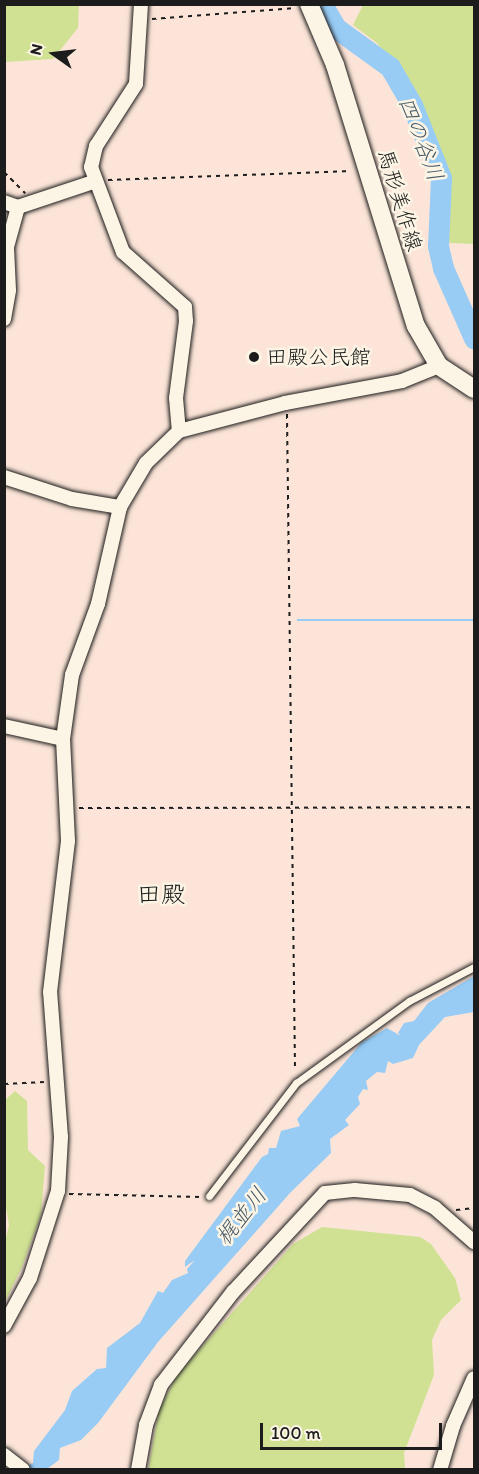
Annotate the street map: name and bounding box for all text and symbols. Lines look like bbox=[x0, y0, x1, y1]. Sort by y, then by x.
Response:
north arrow bbox=[24, 24, 84, 84]
text: N bbox=[26, 42, 47, 57]
water label: 四の谷川 bbox=[393, 93, 449, 185]
street label: 馬形美作線 bbox=[373, 146, 427, 254]
place label: 田殿公民館 bbox=[266, 344, 371, 370]
marker: 田殿公民館 bbox=[247, 350, 261, 364]
district label: 田殿 bbox=[137, 880, 185, 908]
water label: 梶並川 bbox=[210, 1182, 272, 1250]
scale bar bbox=[263, 1411, 444, 1449]
text: 100 m bbox=[271, 1422, 321, 1444]

